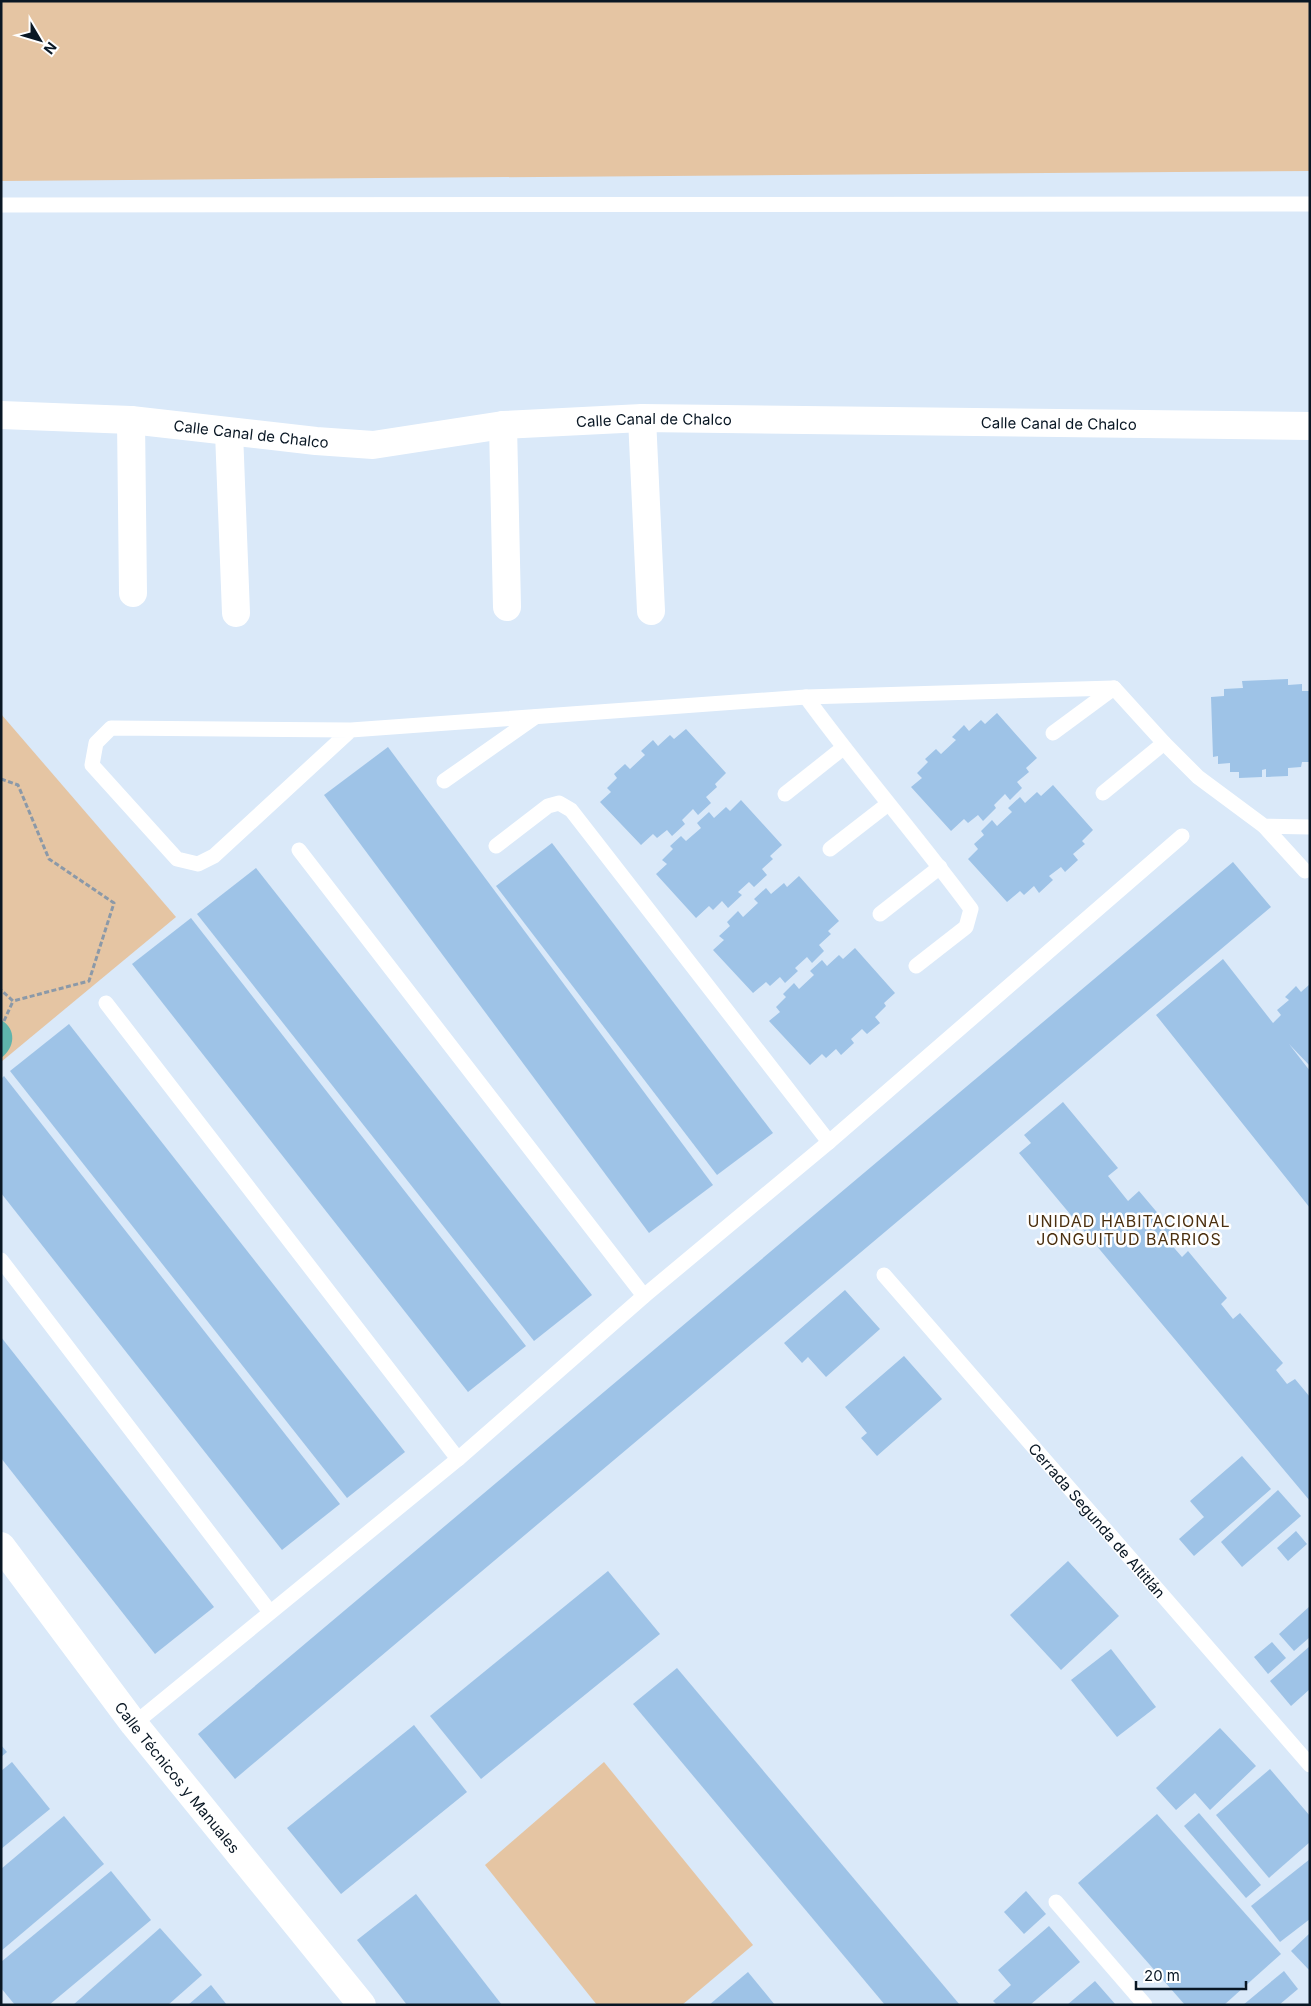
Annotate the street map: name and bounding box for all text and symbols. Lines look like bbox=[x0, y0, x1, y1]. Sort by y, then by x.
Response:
north arrow bbox=[15, 15, 65, 65]
text: N bbox=[41, 39, 61, 58]
street label: Calle Canal de Chalco bbox=[576, 408, 732, 431]
street label: Calle Canal de Chalco bbox=[981, 413, 1137, 433]
street label: Calle Canal de Chalco bbox=[173, 415, 329, 451]
district label: UNIDAD HABITACIONAL JONGUITUD BARRIOS bbox=[1028, 1211, 1230, 1249]
street label: Cerrada Segunda de Altitlán bbox=[1025, 1439, 1170, 1602]
street label: Calle Técnicos y Manuales bbox=[111, 1698, 244, 1857]
scale bar bbox=[1136, 1958, 1246, 1990]
text: 20 m bbox=[1144, 1966, 1180, 1985]

